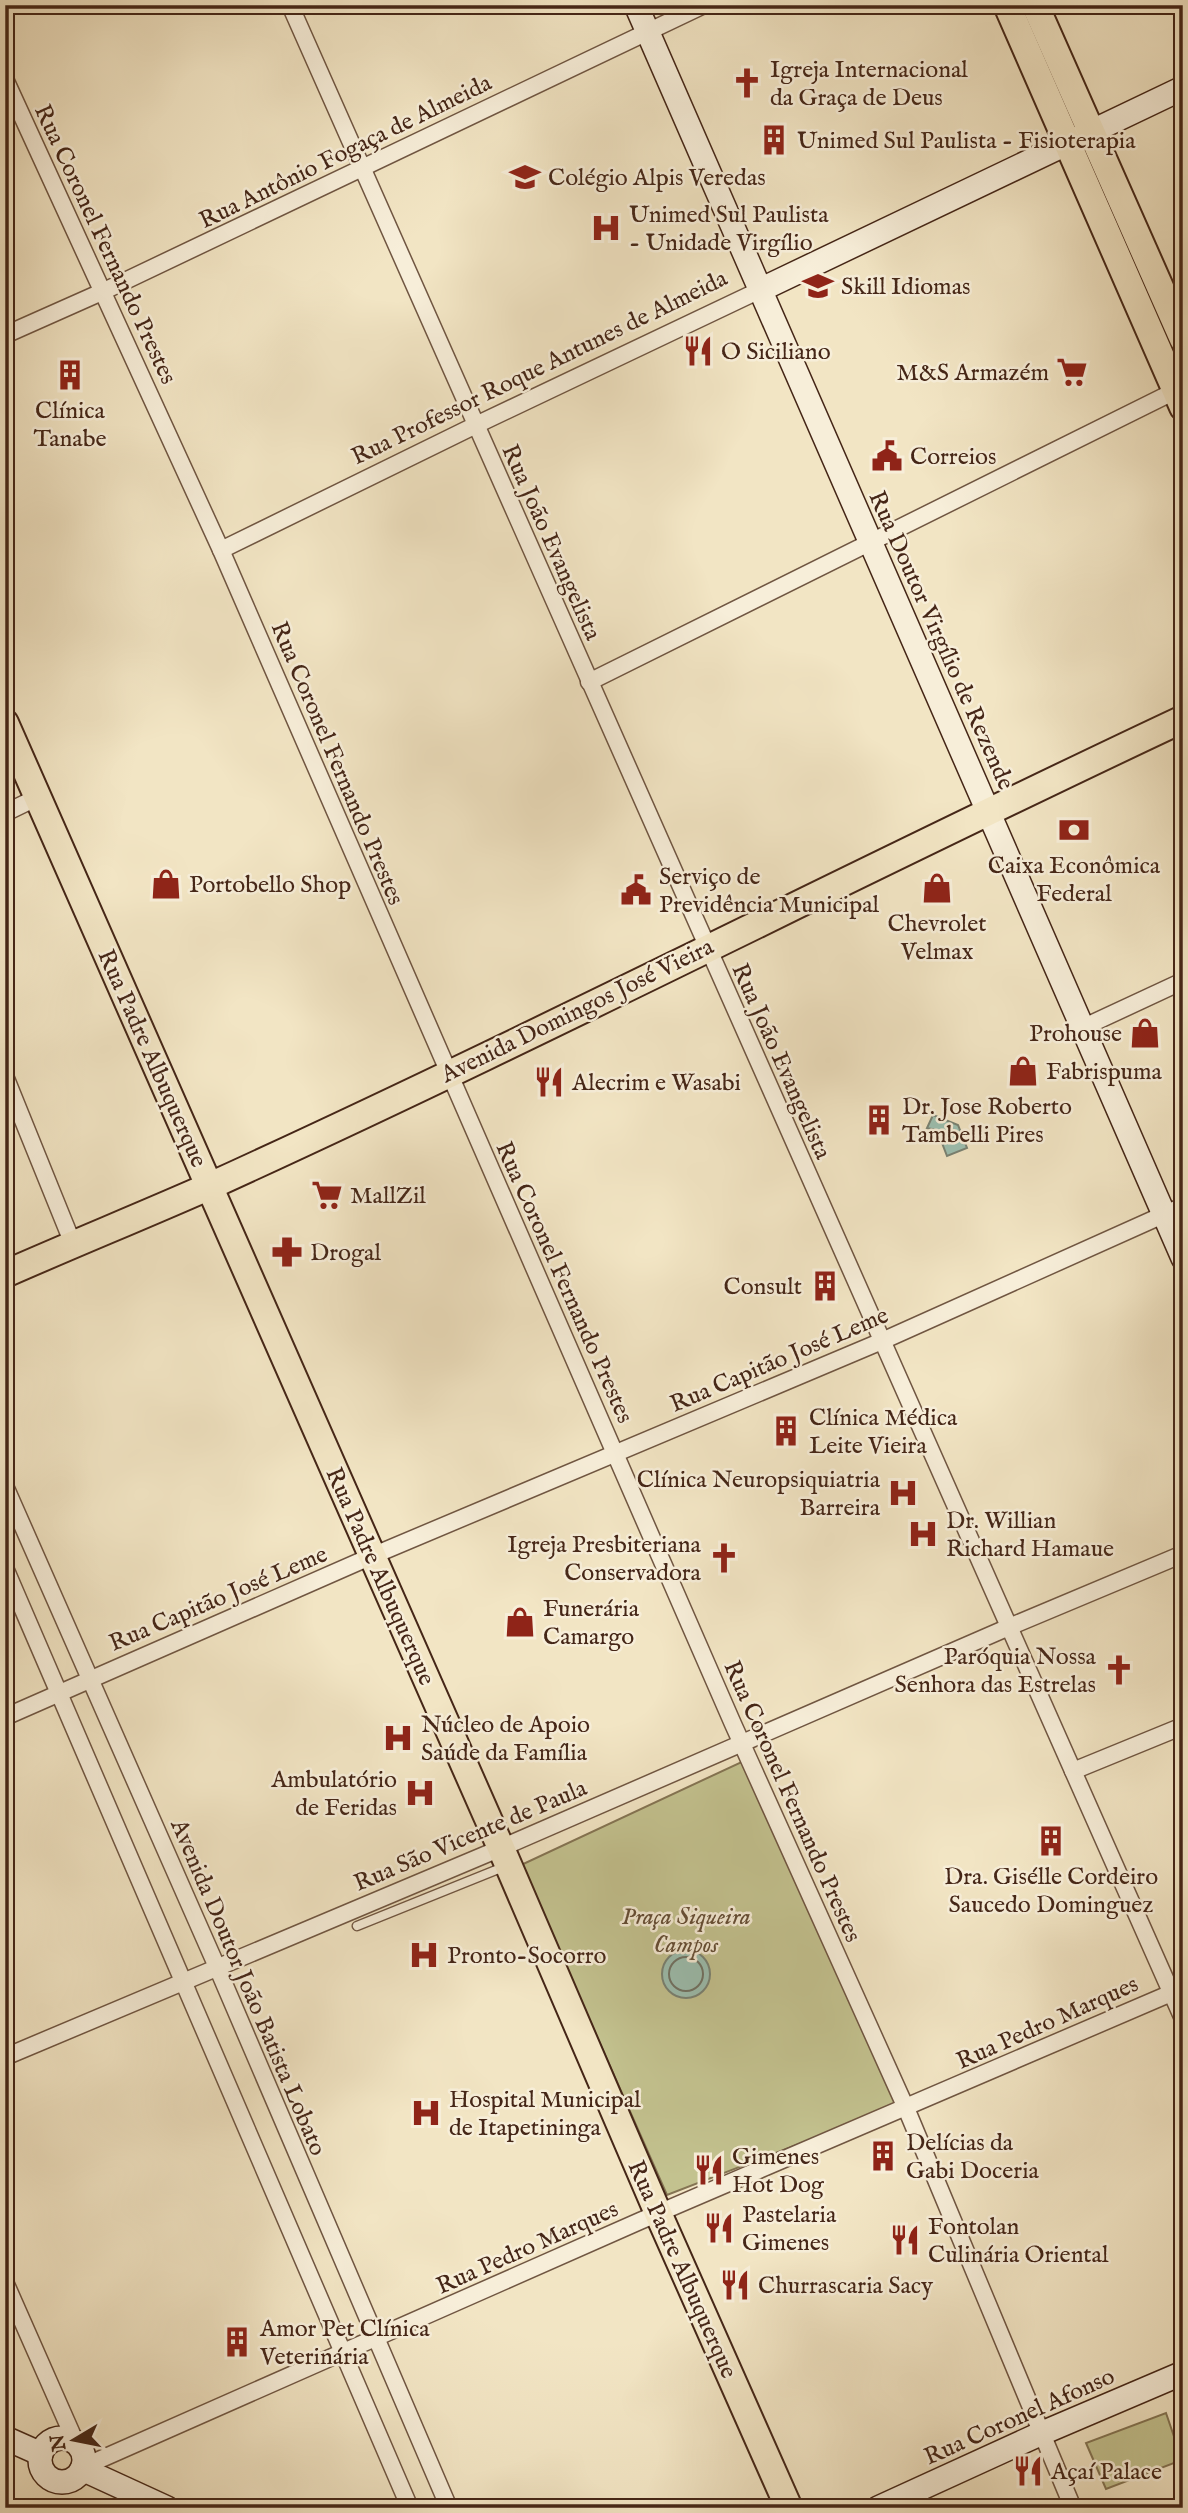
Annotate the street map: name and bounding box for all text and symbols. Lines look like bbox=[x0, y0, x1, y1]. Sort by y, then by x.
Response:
place label: Igreja Internacional da Graça de Deus bbox=[770, 55, 968, 114]
church icon: Igreja Internacional da Graça de Deus bbox=[730, 66, 764, 100]
street label: Rua Antônio Fogaça de Almeida bbox=[194, 68, 497, 237]
street label: Rua Coronel Fernando Prestes bbox=[26, 100, 183, 389]
building icon: Unimed Sul Paulista - Fisioterapia bbox=[757, 123, 791, 157]
place label: Unimed Sul Paulista - Fisioterapia bbox=[797, 126, 1136, 157]
school or university icon: Colégio Alpis Veredas bbox=[508, 160, 542, 194]
place label: Colégio Alpis Veredas bbox=[548, 163, 766, 194]
place label: Unimed Sul Paulista - Unidade Virgílio bbox=[629, 200, 829, 259]
hospital icon: Unimed Sul Paulista - Unidade Virgílio bbox=[589, 211, 623, 245]
street label: Rua Professor Roque Antunes de Almeida bbox=[346, 263, 733, 473]
school or university icon: Skill Idiomas bbox=[801, 269, 835, 303]
place label: Skill Idiomas bbox=[841, 272, 970, 303]
restaurant icon: O Siciliano bbox=[681, 334, 715, 368]
place label: O Siciliano bbox=[721, 337, 831, 368]
supermarket icon: M&S Armazém bbox=[1055, 355, 1089, 389]
building icon: Clínica Tanabe bbox=[53, 358, 87, 392]
place label: M&S Armazém bbox=[896, 358, 1049, 389]
place label: Clínica Tanabe bbox=[33, 396, 107, 455]
public building icon: Correios bbox=[870, 439, 904, 473]
street label: Rua João Evangelista bbox=[494, 440, 608, 646]
place label: Correios bbox=[910, 442, 996, 473]
street label: Rua Doutor Virgílio de Rezende bbox=[861, 486, 1021, 795]
street label: Rua Coronel Fernando Prestes bbox=[263, 617, 411, 910]
bank icon: Caixa Econômica Federal bbox=[1057, 813, 1091, 847]
place label: Caixa Econômica Federal bbox=[988, 851, 1161, 910]
place label: Serviço de Previdência Municipal bbox=[659, 862, 880, 921]
shop icon: Portobello Shop bbox=[149, 867, 183, 901]
place label: Portobello Shop bbox=[189, 870, 351, 901]
shop icon: Chevrolet Velmax bbox=[920, 871, 954, 905]
public building icon: Serviço de Previdência Municipal bbox=[619, 873, 653, 907]
place label: Chevrolet Velmax bbox=[888, 909, 986, 968]
street label: Avenida Domingos José Vieira bbox=[435, 931, 720, 1091]
street label: Rua Padre Albuquerque bbox=[90, 945, 214, 1173]
street label: Rua João Evangelista bbox=[724, 959, 838, 1165]
shop icon: Prohouse bbox=[1128, 1016, 1162, 1050]
place label: Prohouse bbox=[1029, 1019, 1122, 1050]
shop icon: Fabrispuma bbox=[1006, 1054, 1040, 1088]
place label: Fabrispuma bbox=[1046, 1057, 1163, 1088]
restaurant icon: Alecrim e Wasabi bbox=[532, 1065, 566, 1099]
place label: Alecrim e Wasabi bbox=[571, 1068, 741, 1099]
place label: Dr. Jose Roberto Tambelli Pires bbox=[902, 1092, 1072, 1151]
building icon: Dr. Jose Roberto Tambelli Pires bbox=[862, 1103, 896, 1137]
street label: Rua Coronel Fernando Prestes bbox=[487, 1137, 640, 1428]
supermarket icon: MallZil bbox=[310, 1178, 344, 1212]
place label: MallZil bbox=[350, 1181, 426, 1212]
pharmacy icon: Drogal bbox=[270, 1235, 304, 1269]
place label: Drogal bbox=[310, 1238, 381, 1269]
building icon: Consult bbox=[808, 1269, 842, 1303]
place label: Consult bbox=[724, 1272, 802, 1303]
street label: Rua Capitão José Leme bbox=[666, 1300, 893, 1420]
place label: Clínica Médica Leite Vieira bbox=[809, 1403, 958, 1462]
building icon: Clínica Médica Leite Vieira bbox=[769, 1414, 803, 1448]
street label: Rua Padre Albuquerque bbox=[318, 1463, 442, 1691]
place label: Clínica Neuropsiquiatria Barreira bbox=[637, 1465, 881, 1524]
hospital icon: Clínica Neuropsiquiatria Barreira bbox=[886, 1476, 920, 1510]
place label: Dr. Willian Richard Hamaue bbox=[946, 1506, 1114, 1565]
hospital icon: Dr. Willian Richard Hamaue bbox=[906, 1517, 940, 1551]
place label: Igreja Presbiteriana Conservadora bbox=[507, 1530, 702, 1589]
street label: Rua Capitão José Leme bbox=[105, 1539, 332, 1659]
church icon: Igreja Presbiteriana Conservadora bbox=[707, 1541, 741, 1575]
place label: Funerária Camargo bbox=[543, 1594, 640, 1653]
shop icon: Funerária Camargo bbox=[503, 1605, 537, 1639]
place label: Paróquia Nossa Senhora das Estrelas bbox=[895, 1642, 1097, 1701]
church icon: Paróquia Nossa Senhora das Estrelas bbox=[1102, 1653, 1136, 1687]
street label: Rua Coronel Fernando Prestes bbox=[715, 1656, 868, 1947]
place label: Núcleo de Apoio Saúde da Família bbox=[421, 1710, 590, 1769]
hospital icon: Núcleo de Apoio Saúde da Família bbox=[381, 1721, 415, 1755]
place label: Ambulatório de Feridas bbox=[270, 1765, 397, 1824]
street label: Rua São Vicente de Paula bbox=[349, 1773, 592, 1900]
hospital icon: Ambulatório de Feridas bbox=[403, 1776, 437, 1810]
street label: Avenida Doutor João Batista Lobato bbox=[162, 1814, 333, 2161]
building icon: Dra. Gisélle Cordeiro Saucedo Dominguez bbox=[1034, 1824, 1068, 1858]
place label: Dra. Gisélle Cordeiro Saucedo Dominguez bbox=[944, 1862, 1158, 1921]
park label: Praça Siqueira Campos bbox=[621, 1902, 751, 1961]
hospital icon: Pronto-Socorro bbox=[407, 1938, 441, 1972]
place label: Pronto-Socorro bbox=[447, 1941, 607, 1972]
street label: Rua Pedro Marques bbox=[952, 1969, 1143, 2077]
place label: Hospital Municipal de Itapetininga bbox=[449, 2085, 641, 2144]
hospital icon: Hospital Municipal de Itapetininga bbox=[409, 2096, 443, 2130]
place label: Delícias da Gabi Doceria bbox=[906, 2128, 1040, 2187]
building icon: Delícias da Gabi Doceria bbox=[866, 2139, 900, 2173]
place label: Gimenes Hot Dog bbox=[732, 2142, 825, 2201]
restaurant icon: Gimenes Hot Dog bbox=[692, 2153, 726, 2187]
street label: Rua Padre Albuquerque bbox=[620, 2156, 744, 2384]
street label: Rua Pedro Marques bbox=[432, 2194, 623, 2302]
place label: Pastelaria Gimenes bbox=[742, 2200, 837, 2259]
restaurant icon: Pastelaria Gimenes bbox=[702, 2211, 736, 2245]
place label: Fontolan Culinária Oriental bbox=[928, 2212, 1109, 2271]
restaurant icon: Fontolan Culinária Oriental bbox=[888, 2223, 922, 2257]
restaurant icon: Churrascaria Sacy bbox=[718, 2268, 752, 2302]
place label: Churrascaria Sacy bbox=[758, 2271, 933, 2302]
place label: Amor Pet Clínica Veterinária bbox=[259, 2314, 430, 2373]
building icon: Amor Pet Clínica Veterinária bbox=[220, 2325, 254, 2359]
street label: Rua Coronel Afonso bbox=[920, 2361, 1120, 2473]
north arrow bbox=[38, 2404, 108, 2474]
text: N bbox=[46, 2432, 73, 2454]
restaurant icon: Açaí Palace bbox=[1011, 2454, 1045, 2488]
place label: Açaí Palace bbox=[1050, 2457, 1162, 2488]

